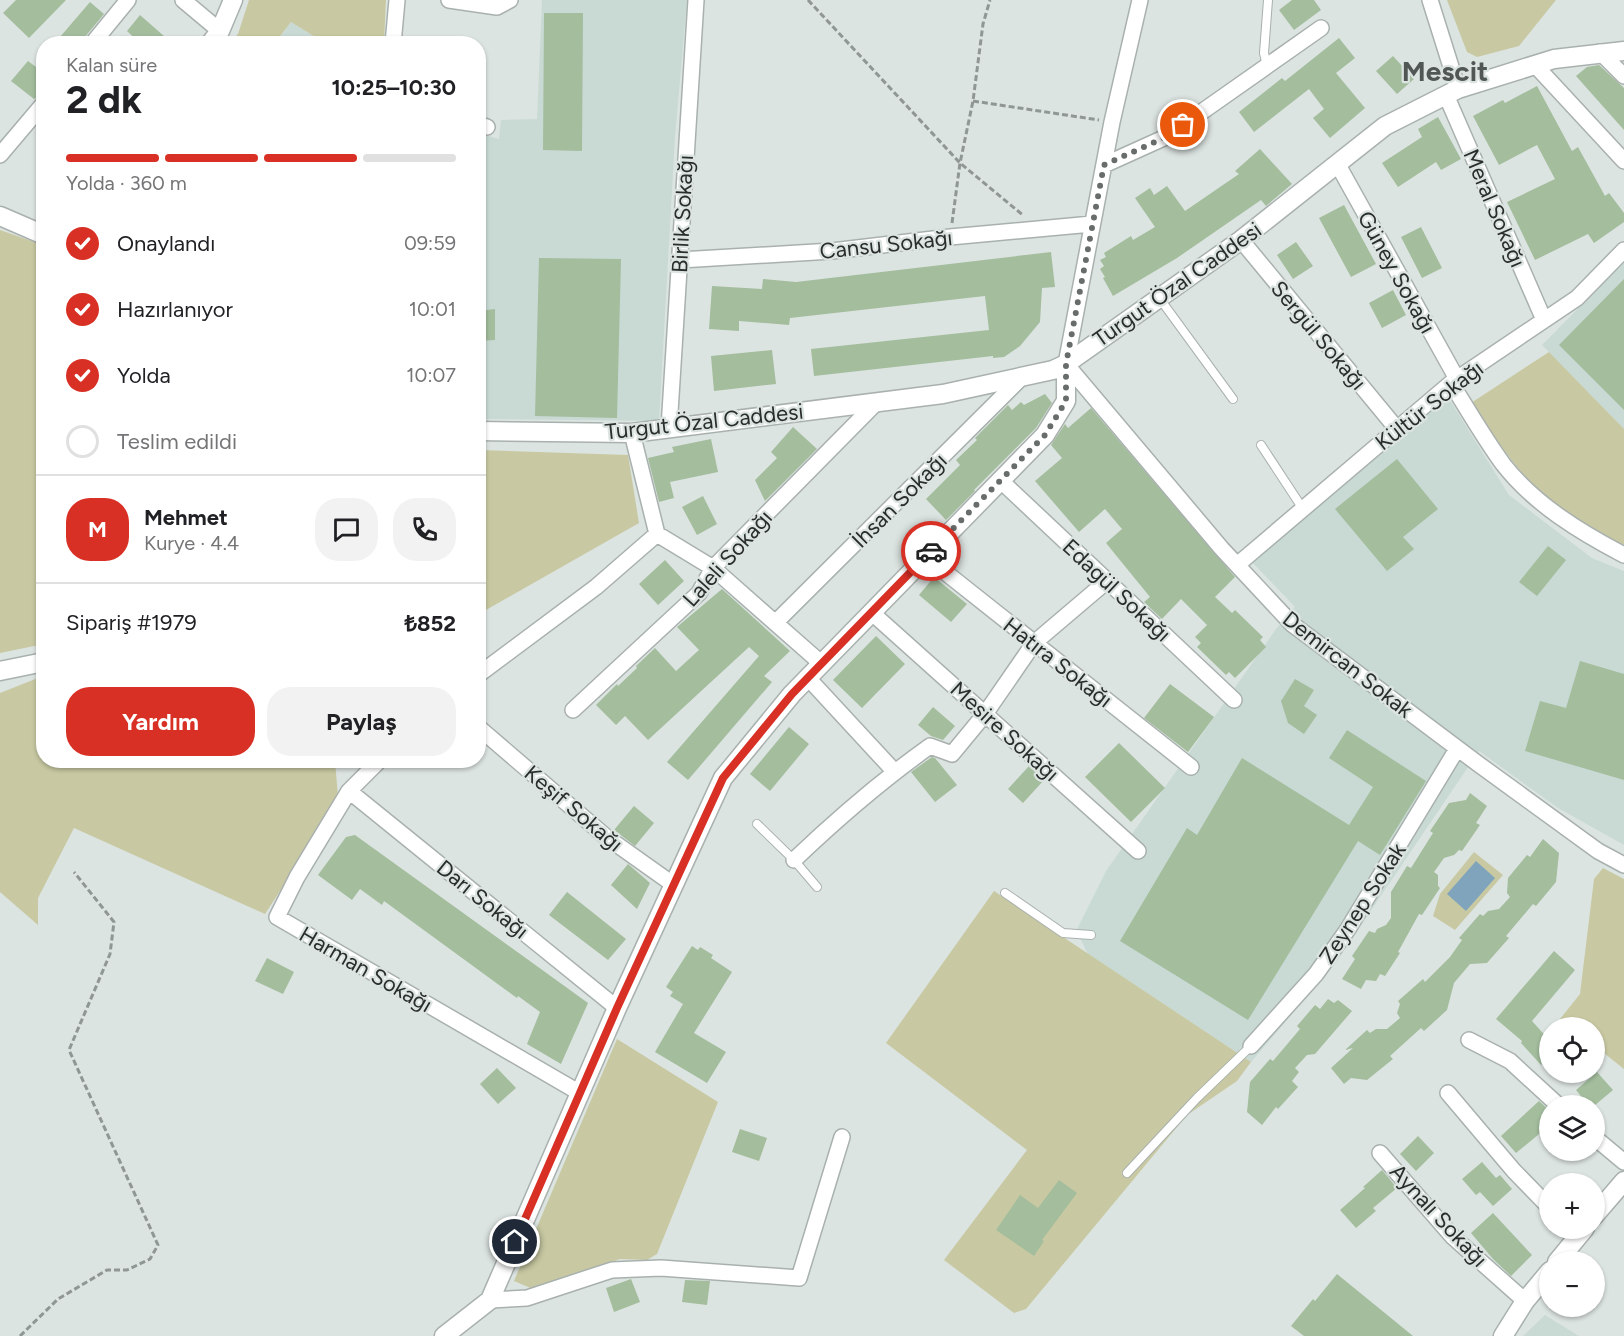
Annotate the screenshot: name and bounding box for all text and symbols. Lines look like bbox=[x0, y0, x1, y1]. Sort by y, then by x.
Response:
text: Kalan süre bbox=[66, 53, 157, 77]
district label: Mescit bbox=[1402, 54, 1488, 88]
text: 10:25–10:30 bbox=[332, 74, 456, 101]
text: 2 dk bbox=[66, 76, 142, 123]
pin bbox=[1157, 99, 1208, 150]
icon: bag bbox=[1166, 108, 1199, 141]
street label: Meral Sokağı bbox=[1458, 145, 1531, 271]
street label: Birlik Sokağı bbox=[666, 154, 699, 274]
text: Yolda · 360 m bbox=[66, 171, 187, 195]
street label: Güney Sokağı bbox=[1352, 206, 1441, 338]
street label: Turgut Özal Caddesi bbox=[1088, 216, 1267, 353]
street label: Cansu Sokağı bbox=[818, 224, 954, 265]
icon: check bbox=[66, 227, 99, 260]
text: Onaylandı bbox=[117, 230, 215, 257]
text: 09:59 bbox=[404, 231, 456, 255]
street label: Sergül Sokağı bbox=[1265, 275, 1372, 395]
icon: check bbox=[66, 293, 99, 326]
text: Hazırlanıyor bbox=[117, 296, 233, 323]
text: 10:01 bbox=[409, 297, 456, 321]
street label: Kültür Sokağı bbox=[1370, 355, 1489, 456]
icon: check bbox=[66, 359, 99, 392]
text: Yolda bbox=[117, 362, 171, 389]
text: 10:07 bbox=[406, 363, 456, 387]
street label: Turgut Özal Caddesi bbox=[603, 398, 805, 445]
text: Teslim edildi bbox=[117, 428, 237, 455]
street label: İhsan Sokağı bbox=[846, 447, 953, 554]
button: chat bbox=[315, 498, 378, 561]
button: phone bbox=[393, 498, 456, 561]
text: Mehmet bbox=[144, 504, 228, 531]
street label: Laleli Sokağı bbox=[677, 504, 778, 612]
text: M bbox=[88, 516, 107, 543]
courier bbox=[901, 521, 961, 581]
text: Kurye · 4.4 bbox=[144, 531, 239, 555]
street label: Edagül Sokağı bbox=[1057, 533, 1177, 647]
icon: car bbox=[915, 535, 948, 568]
street label: Demircan Sokak bbox=[1277, 605, 1418, 724]
text: Sipariş #1979 bbox=[66, 609, 197, 636]
text: ₺852 bbox=[404, 610, 456, 637]
street label: Hatıra Sokağı bbox=[998, 611, 1118, 713]
street label: Mesire Sokağı bbox=[945, 676, 1065, 787]
button: Yardım bbox=[66, 687, 255, 756]
button: Paylaş bbox=[267, 687, 456, 756]
street label: Keşif Sokağı bbox=[519, 759, 628, 857]
street label: Zeynep Sokak bbox=[1313, 837, 1412, 969]
street label: Darı Sokağı bbox=[431, 854, 534, 945]
street label: Harman Sokağı bbox=[295, 921, 437, 1018]
map controls bbox=[1539, 1017, 1605, 1317]
button: locate bbox=[1539, 1017, 1605, 1083]
button: layers bbox=[1539, 1095, 1605, 1161]
street label: Aynalı Sokağı bbox=[1384, 1158, 1493, 1272]
button: + bbox=[1539, 1173, 1605, 1239]
pin bbox=[489, 1216, 540, 1267]
icon: home bbox=[498, 1225, 531, 1258]
button: − bbox=[1539, 1251, 1605, 1317]

